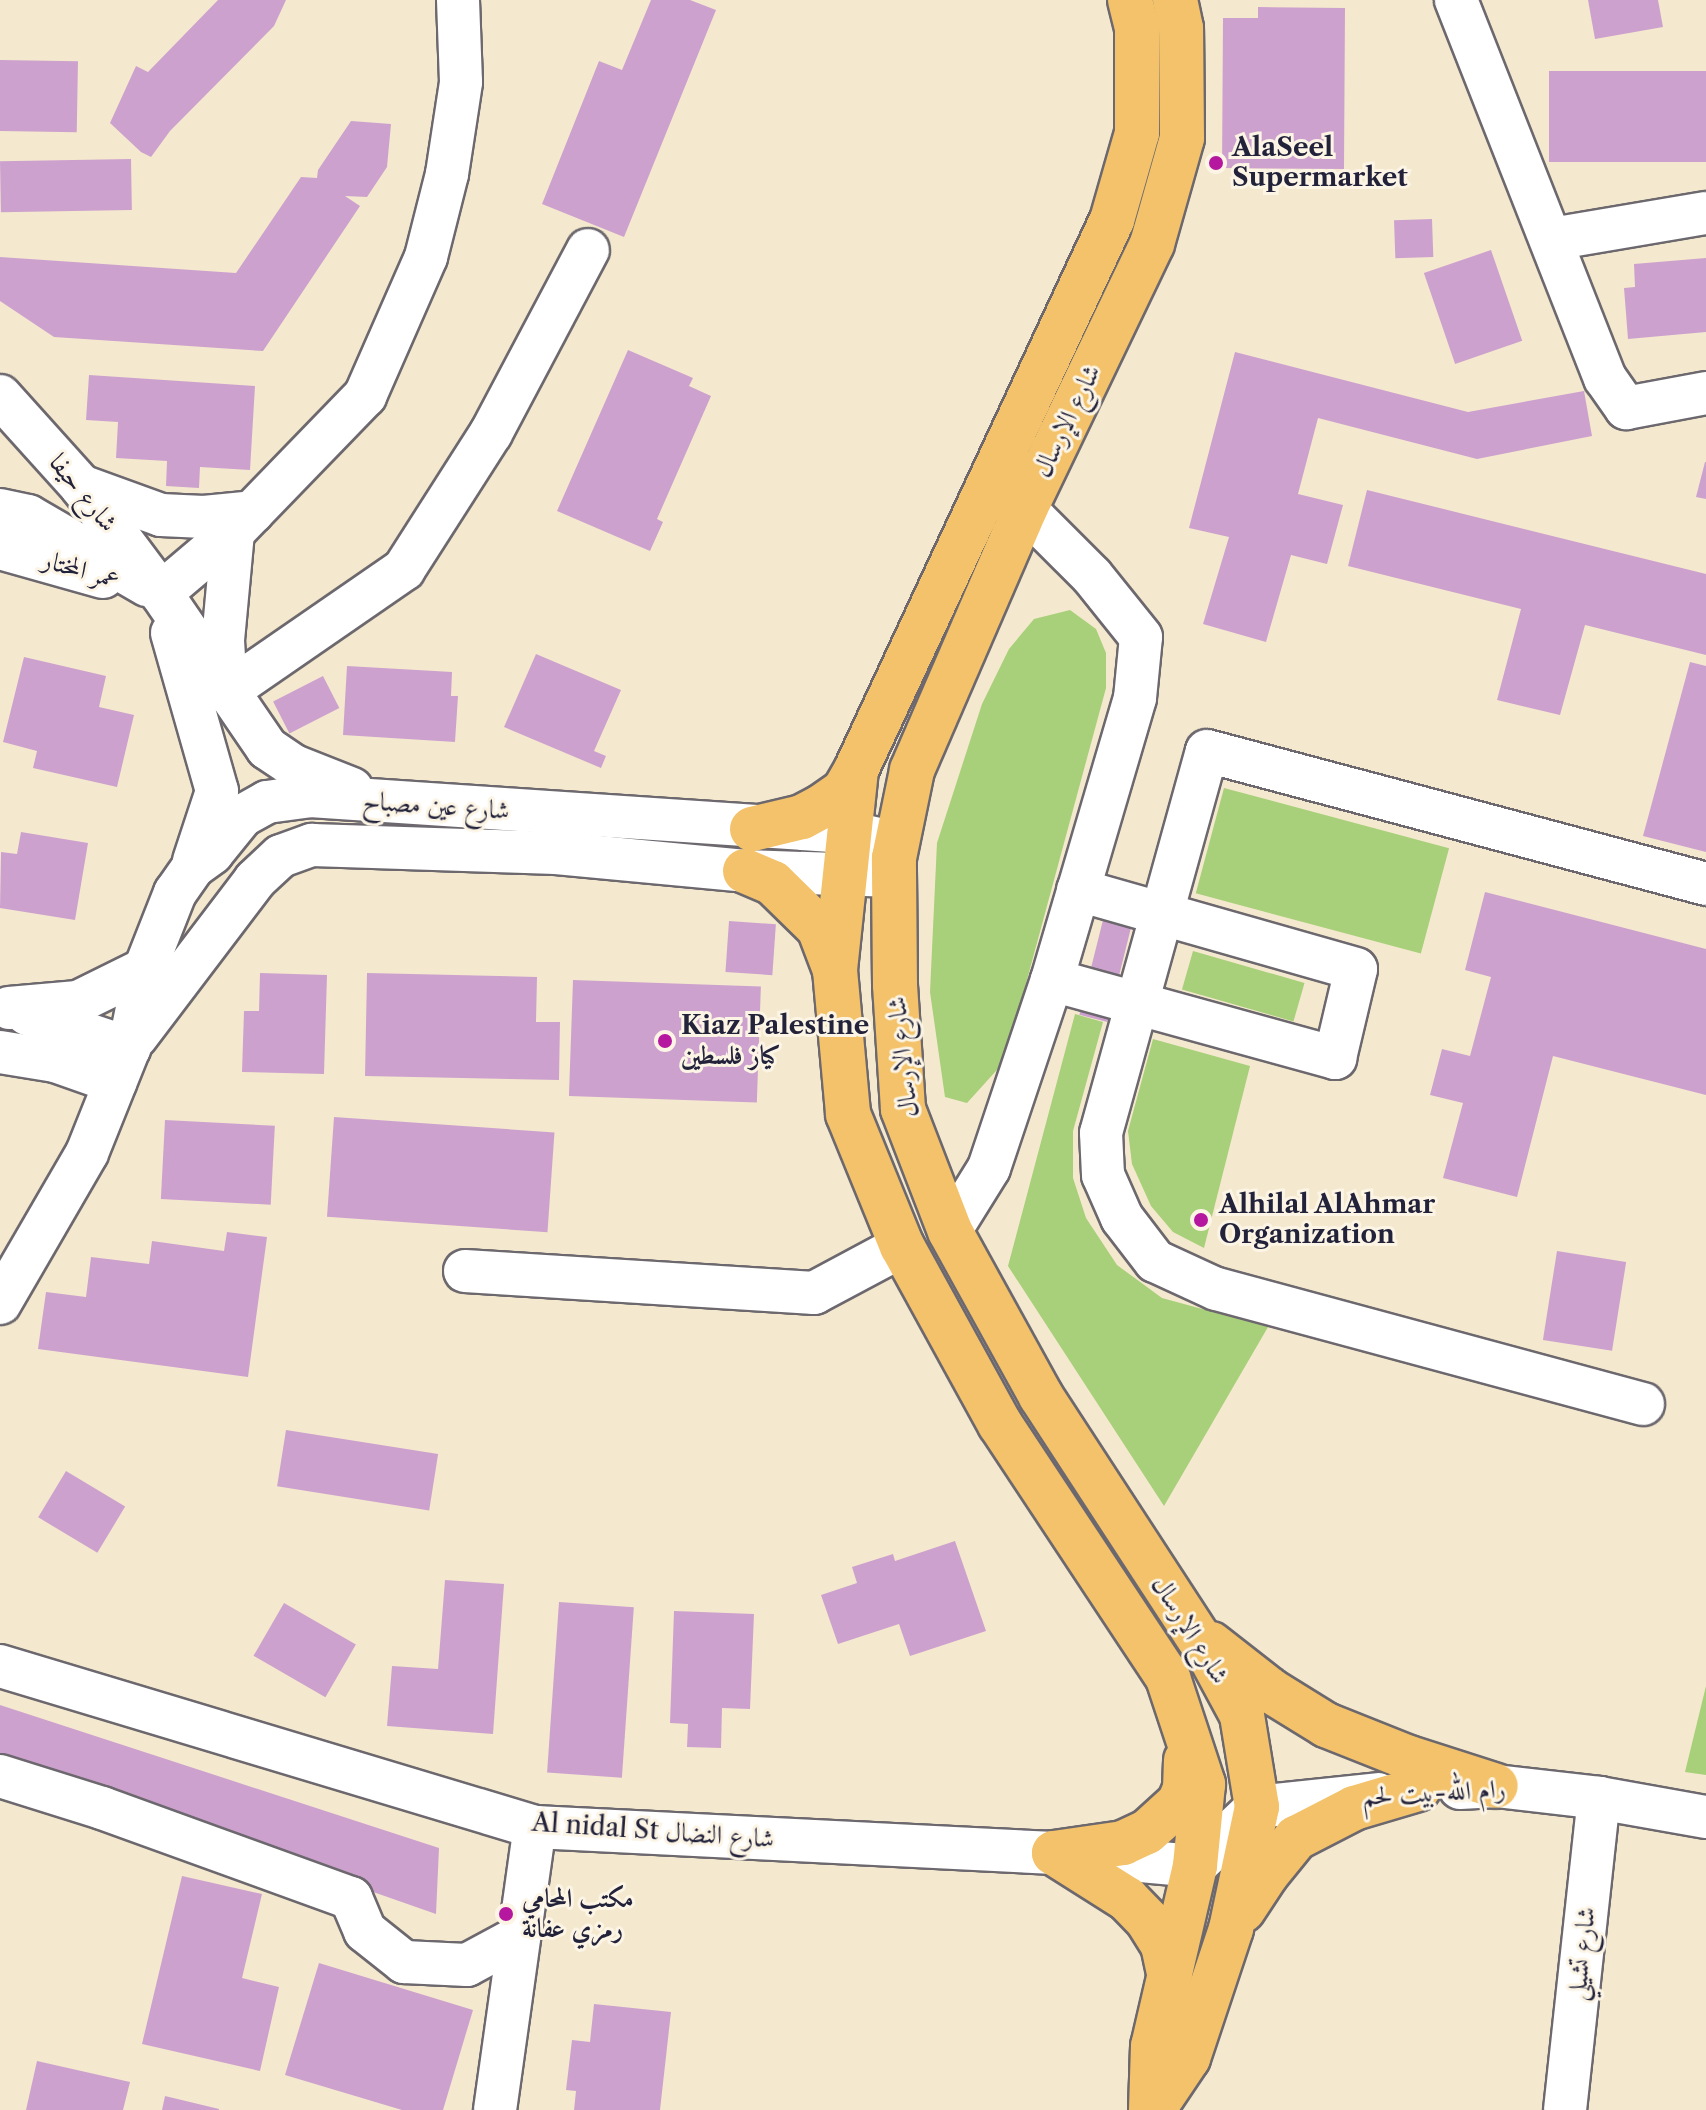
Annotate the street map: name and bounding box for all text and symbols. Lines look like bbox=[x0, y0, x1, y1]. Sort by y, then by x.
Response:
place label: AlaSeel Supermarket bbox=[1232, 132, 1408, 194]
marker: AlaSeel Supermarket bbox=[1207, 154, 1225, 172]
street label: شارع الإرسال bbox=[1026, 360, 1108, 482]
street label: شارع حيفا bbox=[42, 448, 124, 538]
street label: عمر المختار bbox=[39, 544, 123, 596]
street label: شارع عين مصباح bbox=[361, 785, 511, 827]
street label: شارع الإرسال bbox=[881, 995, 925, 1119]
place label: Kiaz Palestine كياز فلسطين bbox=[681, 1010, 869, 1072]
marker: Kiaz Palestine كياز فلسطين bbox=[656, 1032, 674, 1050]
place label: Alhilal AlAhmar Organization bbox=[1219, 1189, 1436, 1250]
marker: Alhilal AlAhmar Organization bbox=[1190, 1209, 1212, 1231]
street label: شارع الإرسال bbox=[1145, 1570, 1235, 1690]
street label: رام الله-بيت لحم bbox=[1361, 1774, 1507, 1812]
street label: Al nidal St شارع النضال bbox=[531, 1807, 775, 1855]
place label: مكتب المحامي رمزي عفانة bbox=[522, 1883, 634, 1944]
marker: مكتب المحامي رمزي عفانة bbox=[497, 1905, 515, 1923]
street label: شارع تشيلي bbox=[1562, 1906, 1602, 2002]

